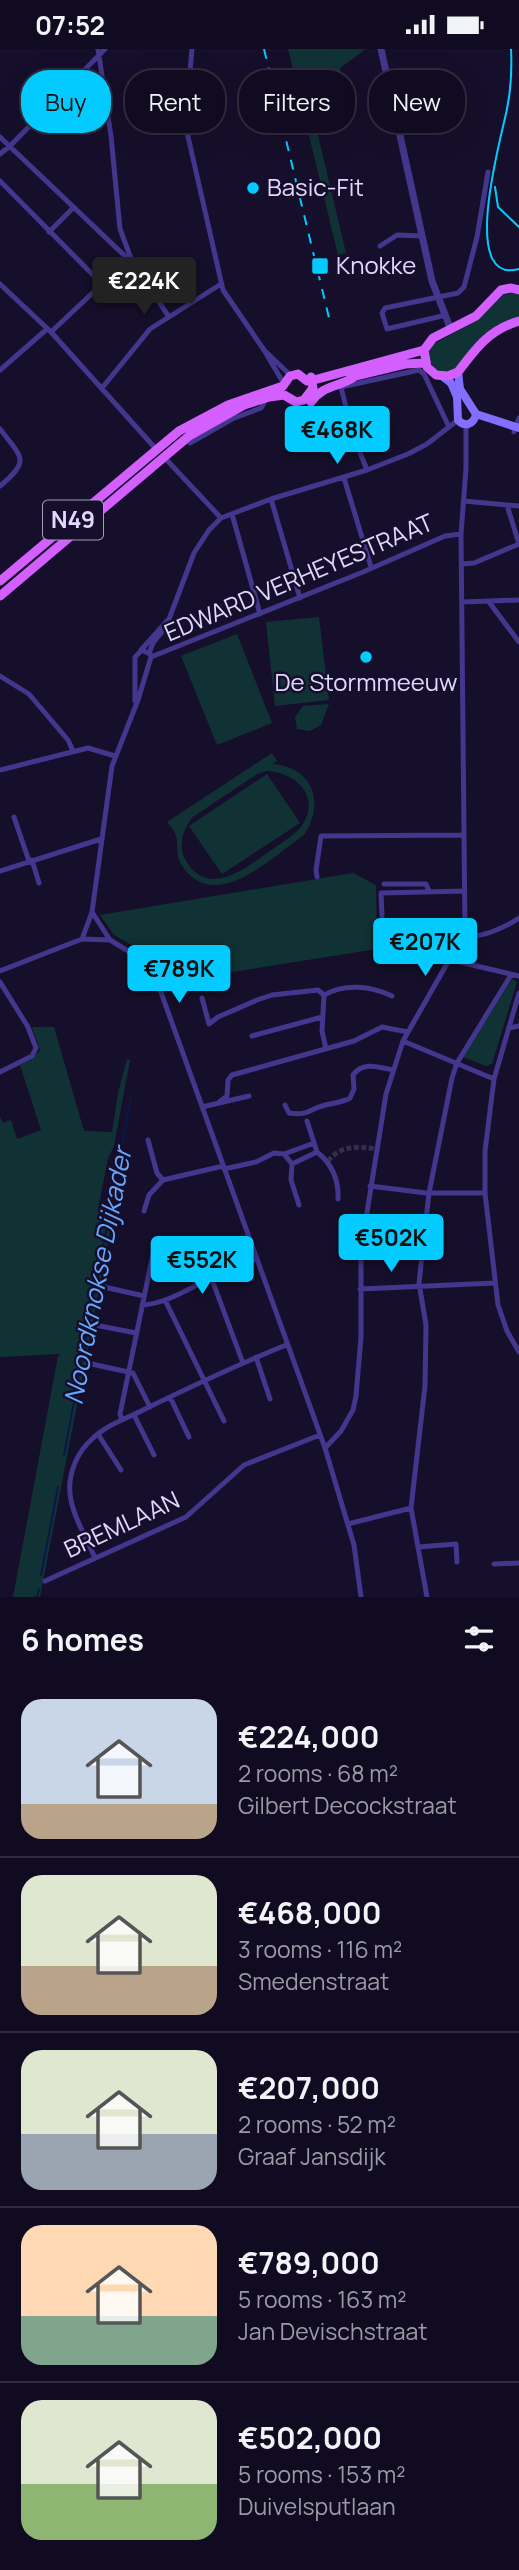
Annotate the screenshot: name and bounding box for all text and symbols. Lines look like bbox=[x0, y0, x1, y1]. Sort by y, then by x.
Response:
text: 07:52 bbox=[35, 7, 105, 43]
chip: Buy bbox=[21, 70, 111, 133]
chip: Rent bbox=[125, 70, 225, 133]
chip: Filters bbox=[239, 70, 355, 133]
chip: New bbox=[369, 70, 465, 133]
place label: Basic-Fit bbox=[267, 170, 364, 203]
marker: Basic-Fit bbox=[245, 180, 261, 196]
place label: Knokke bbox=[336, 248, 416, 281]
marker: Knokke bbox=[310, 256, 330, 276]
pin: €224K bbox=[95, 257, 193, 317]
text: €224K bbox=[108, 264, 180, 296]
pin: €468K bbox=[288, 407, 386, 466]
text: €468K bbox=[301, 413, 373, 445]
road number: N49 bbox=[43, 501, 103, 540]
street label: EDWARD VERHEYESTRAAT bbox=[159, 505, 439, 648]
marker: De Stormmeeuw bbox=[358, 649, 374, 665]
place label: De Stormmeeuw bbox=[274, 665, 458, 698]
pin: €207K bbox=[376, 919, 474, 978]
text: €207K bbox=[389, 925, 461, 957]
pin: €789K bbox=[130, 946, 228, 1005]
text: €789K bbox=[143, 952, 215, 984]
water label: Noordknokse Dijkader bbox=[54, 1141, 140, 1407]
pin: €502K bbox=[342, 1215, 440, 1274]
text: €502K bbox=[355, 1221, 427, 1253]
pin: €552K bbox=[153, 1237, 251, 1296]
text: €552K bbox=[167, 1243, 237, 1275]
street label: BREMLAAN bbox=[58, 1483, 184, 1565]
text: 6 homes bbox=[21, 1619, 144, 1660]
icon: filters bbox=[460, 1620, 498, 1658]
text: €224,000 bbox=[238, 1716, 380, 1757]
icon: home bbox=[77, 1727, 161, 1811]
text: 2 rooms · 68 m² bbox=[238, 1757, 398, 1789]
text: Gilbert Decockstraat bbox=[238, 1789, 457, 1821]
text: €468,000 bbox=[238, 1892, 381, 1933]
icon: home bbox=[77, 1903, 161, 1987]
text: 3 rooms · 116 m² bbox=[238, 1933, 402, 1965]
text: Smedenstraat bbox=[238, 1965, 389, 1997]
text: €207,000 bbox=[238, 2067, 380, 2108]
icon: home bbox=[77, 2078, 161, 2162]
text: 2 rooms · 52 m² bbox=[238, 2108, 396, 2140]
text: Graaf Jansdijk bbox=[238, 2140, 386, 2172]
text: €789,000 bbox=[238, 2242, 380, 2283]
icon: home bbox=[77, 2253, 161, 2337]
text: 5 rooms · 163 m² bbox=[238, 2283, 406, 2315]
text: Jan Devischstraat bbox=[238, 2315, 428, 2347]
text: €502,000 bbox=[238, 2417, 382, 2458]
icon: home bbox=[77, 2428, 161, 2512]
text: 5 rooms · 153 m² bbox=[238, 2458, 405, 2490]
text: Duivelsputlaan bbox=[238, 2490, 396, 2522]

